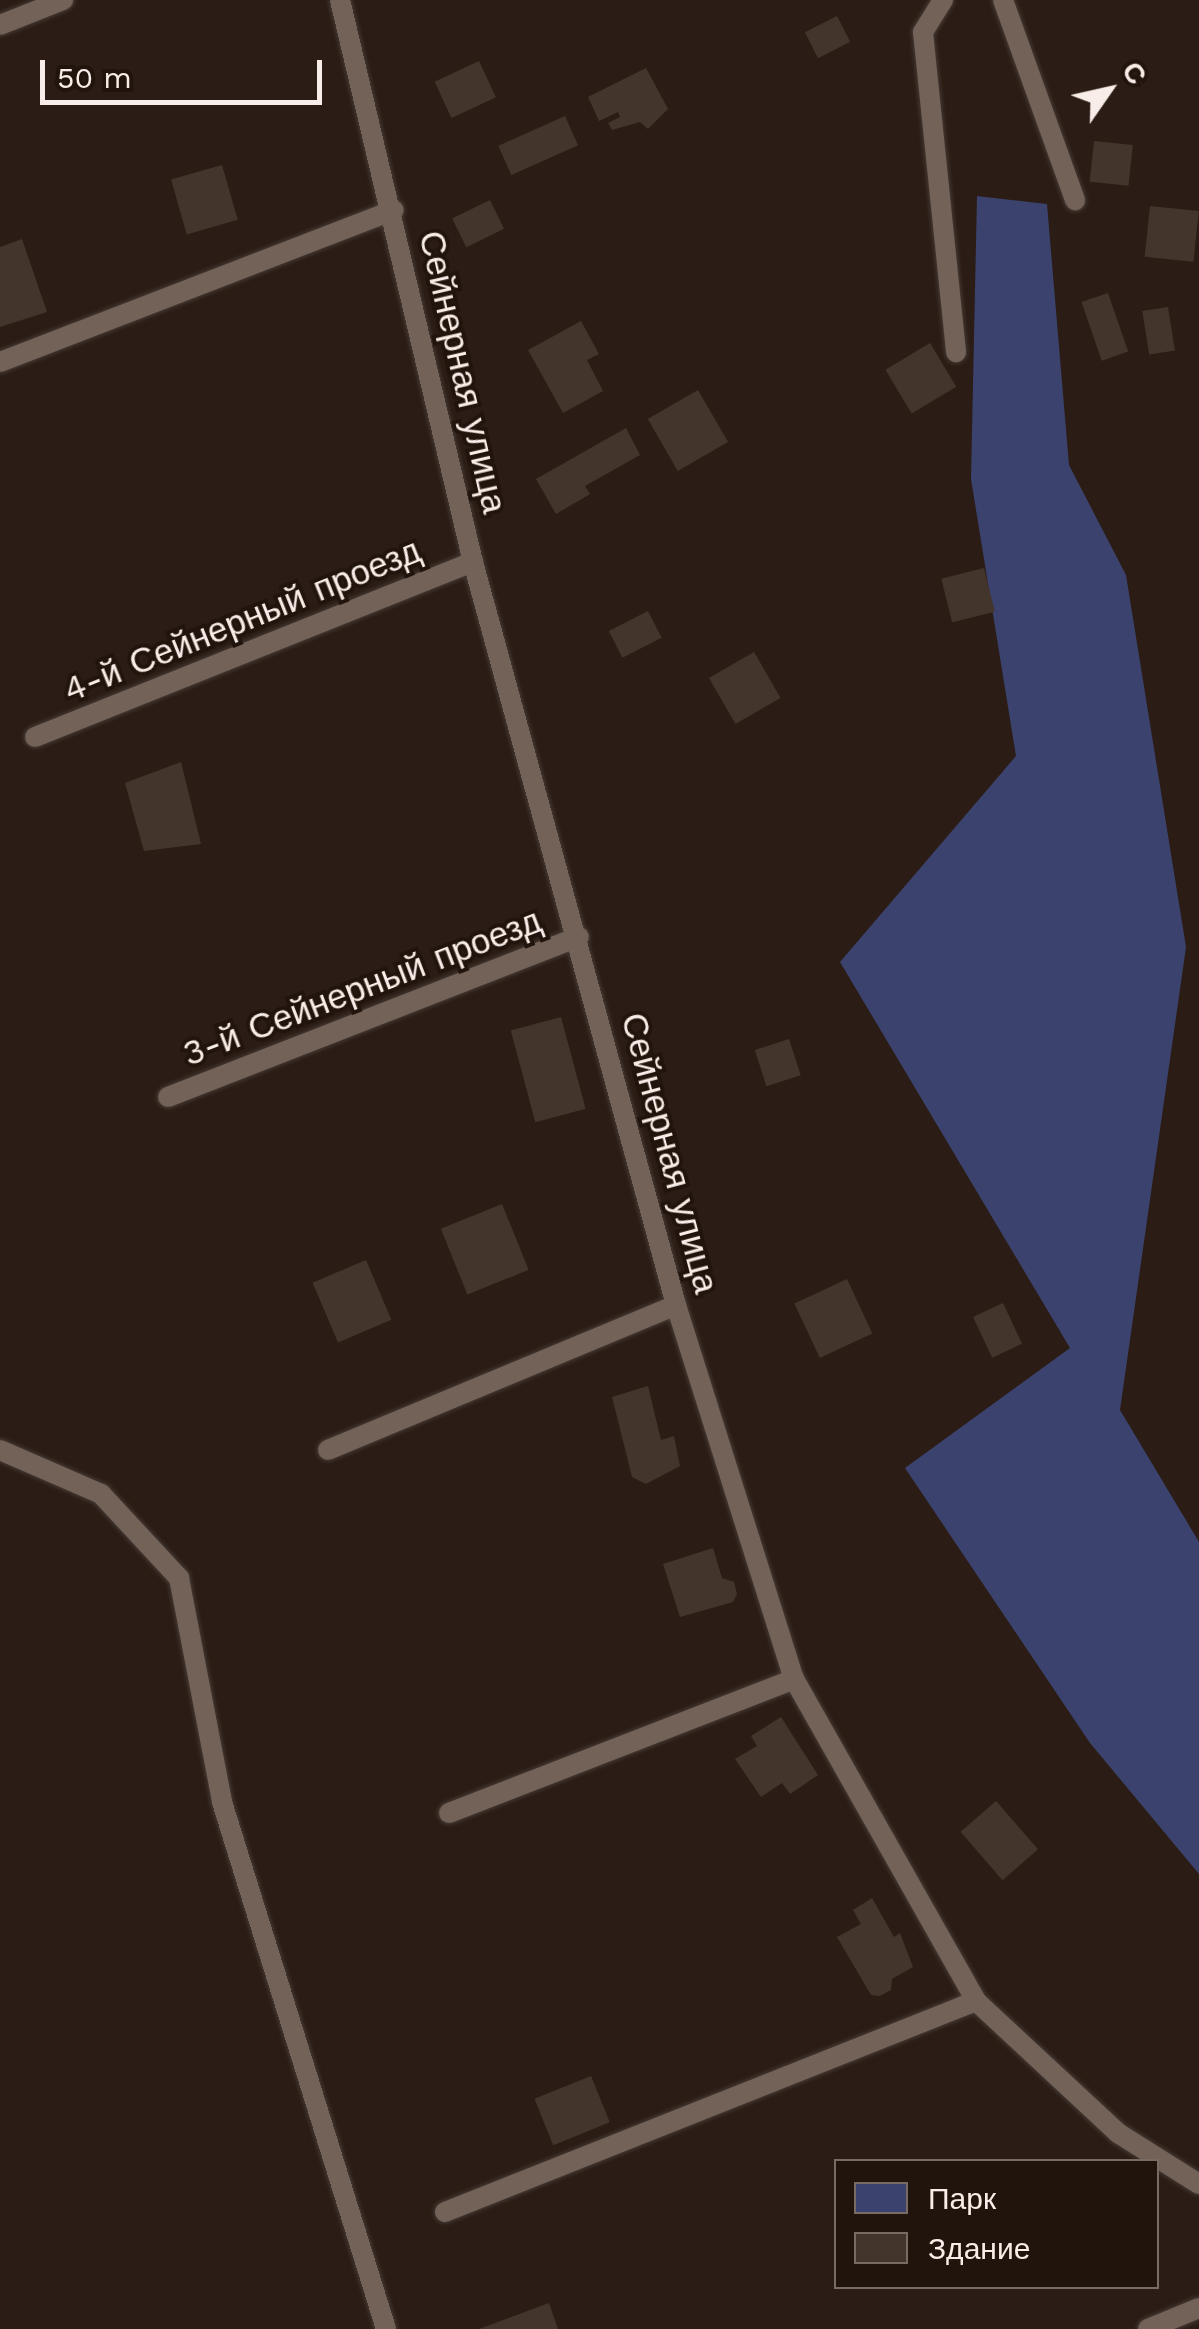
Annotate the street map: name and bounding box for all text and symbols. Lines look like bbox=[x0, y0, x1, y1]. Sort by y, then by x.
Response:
scale bar bbox=[45, 40, 328, 102]
north arrow bbox=[1059, 40, 1159, 140]
text: С bbox=[1115, 55, 1154, 91]
text: 50 m bbox=[57, 60, 132, 95]
street label: Сейнерная улица bbox=[410, 227, 516, 517]
street label: 4-й Сейнерный проезд bbox=[57, 529, 427, 711]
street label: 3-й Сейнерный проезд bbox=[177, 899, 547, 1075]
street label: Сейнерная улица bbox=[612, 1008, 728, 1298]
legend bbox=[834, 2159, 1159, 2289]
text: Парк bbox=[928, 2181, 996, 2216]
text: Здание bbox=[928, 2231, 1030, 2266]

